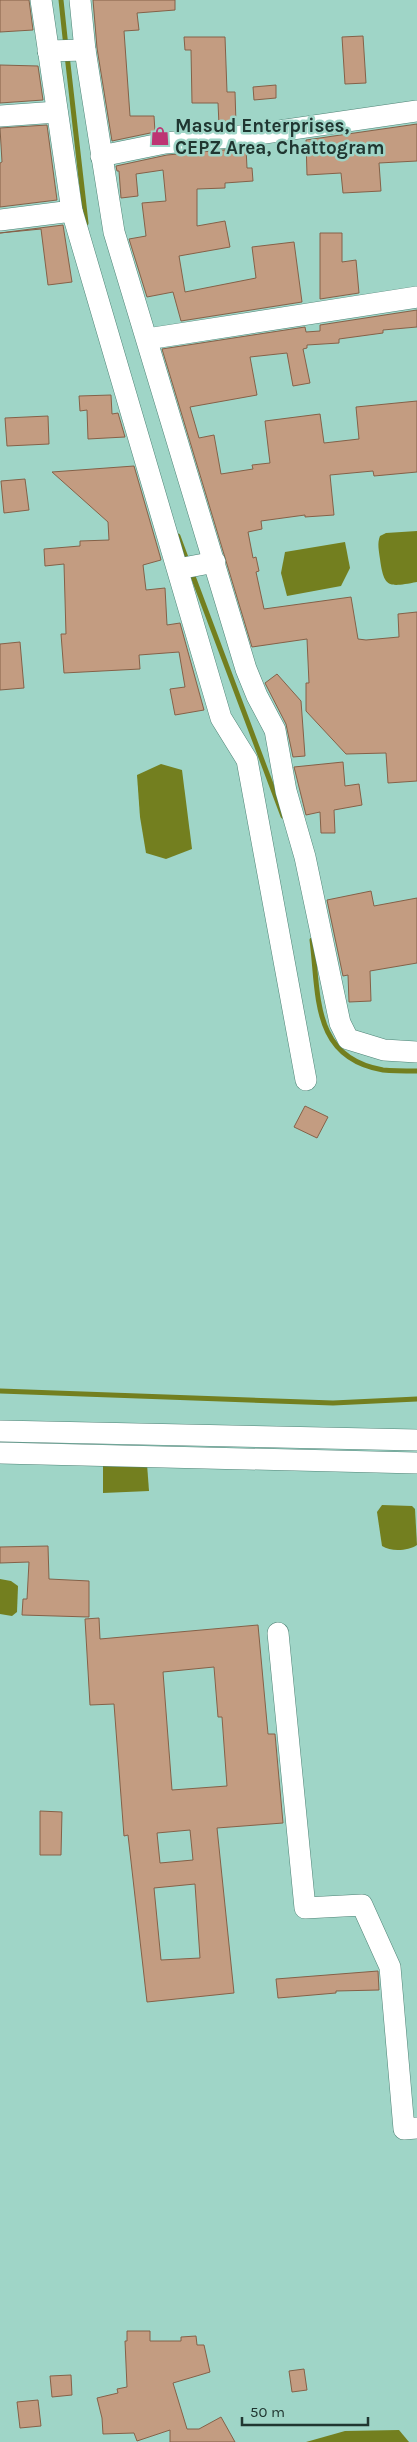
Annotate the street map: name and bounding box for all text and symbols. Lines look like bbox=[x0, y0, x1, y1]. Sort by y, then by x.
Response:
place label: Masud Enterprises, CEPZ Area, Chattogram bbox=[175, 115, 385, 159]
shop icon: Masud Enterprises, CEPZ Area, Chattogram bbox=[149, 125, 171, 147]
scale bar bbox=[242, 2394, 368, 2426]
text: 50 m bbox=[250, 2403, 285, 2421]

